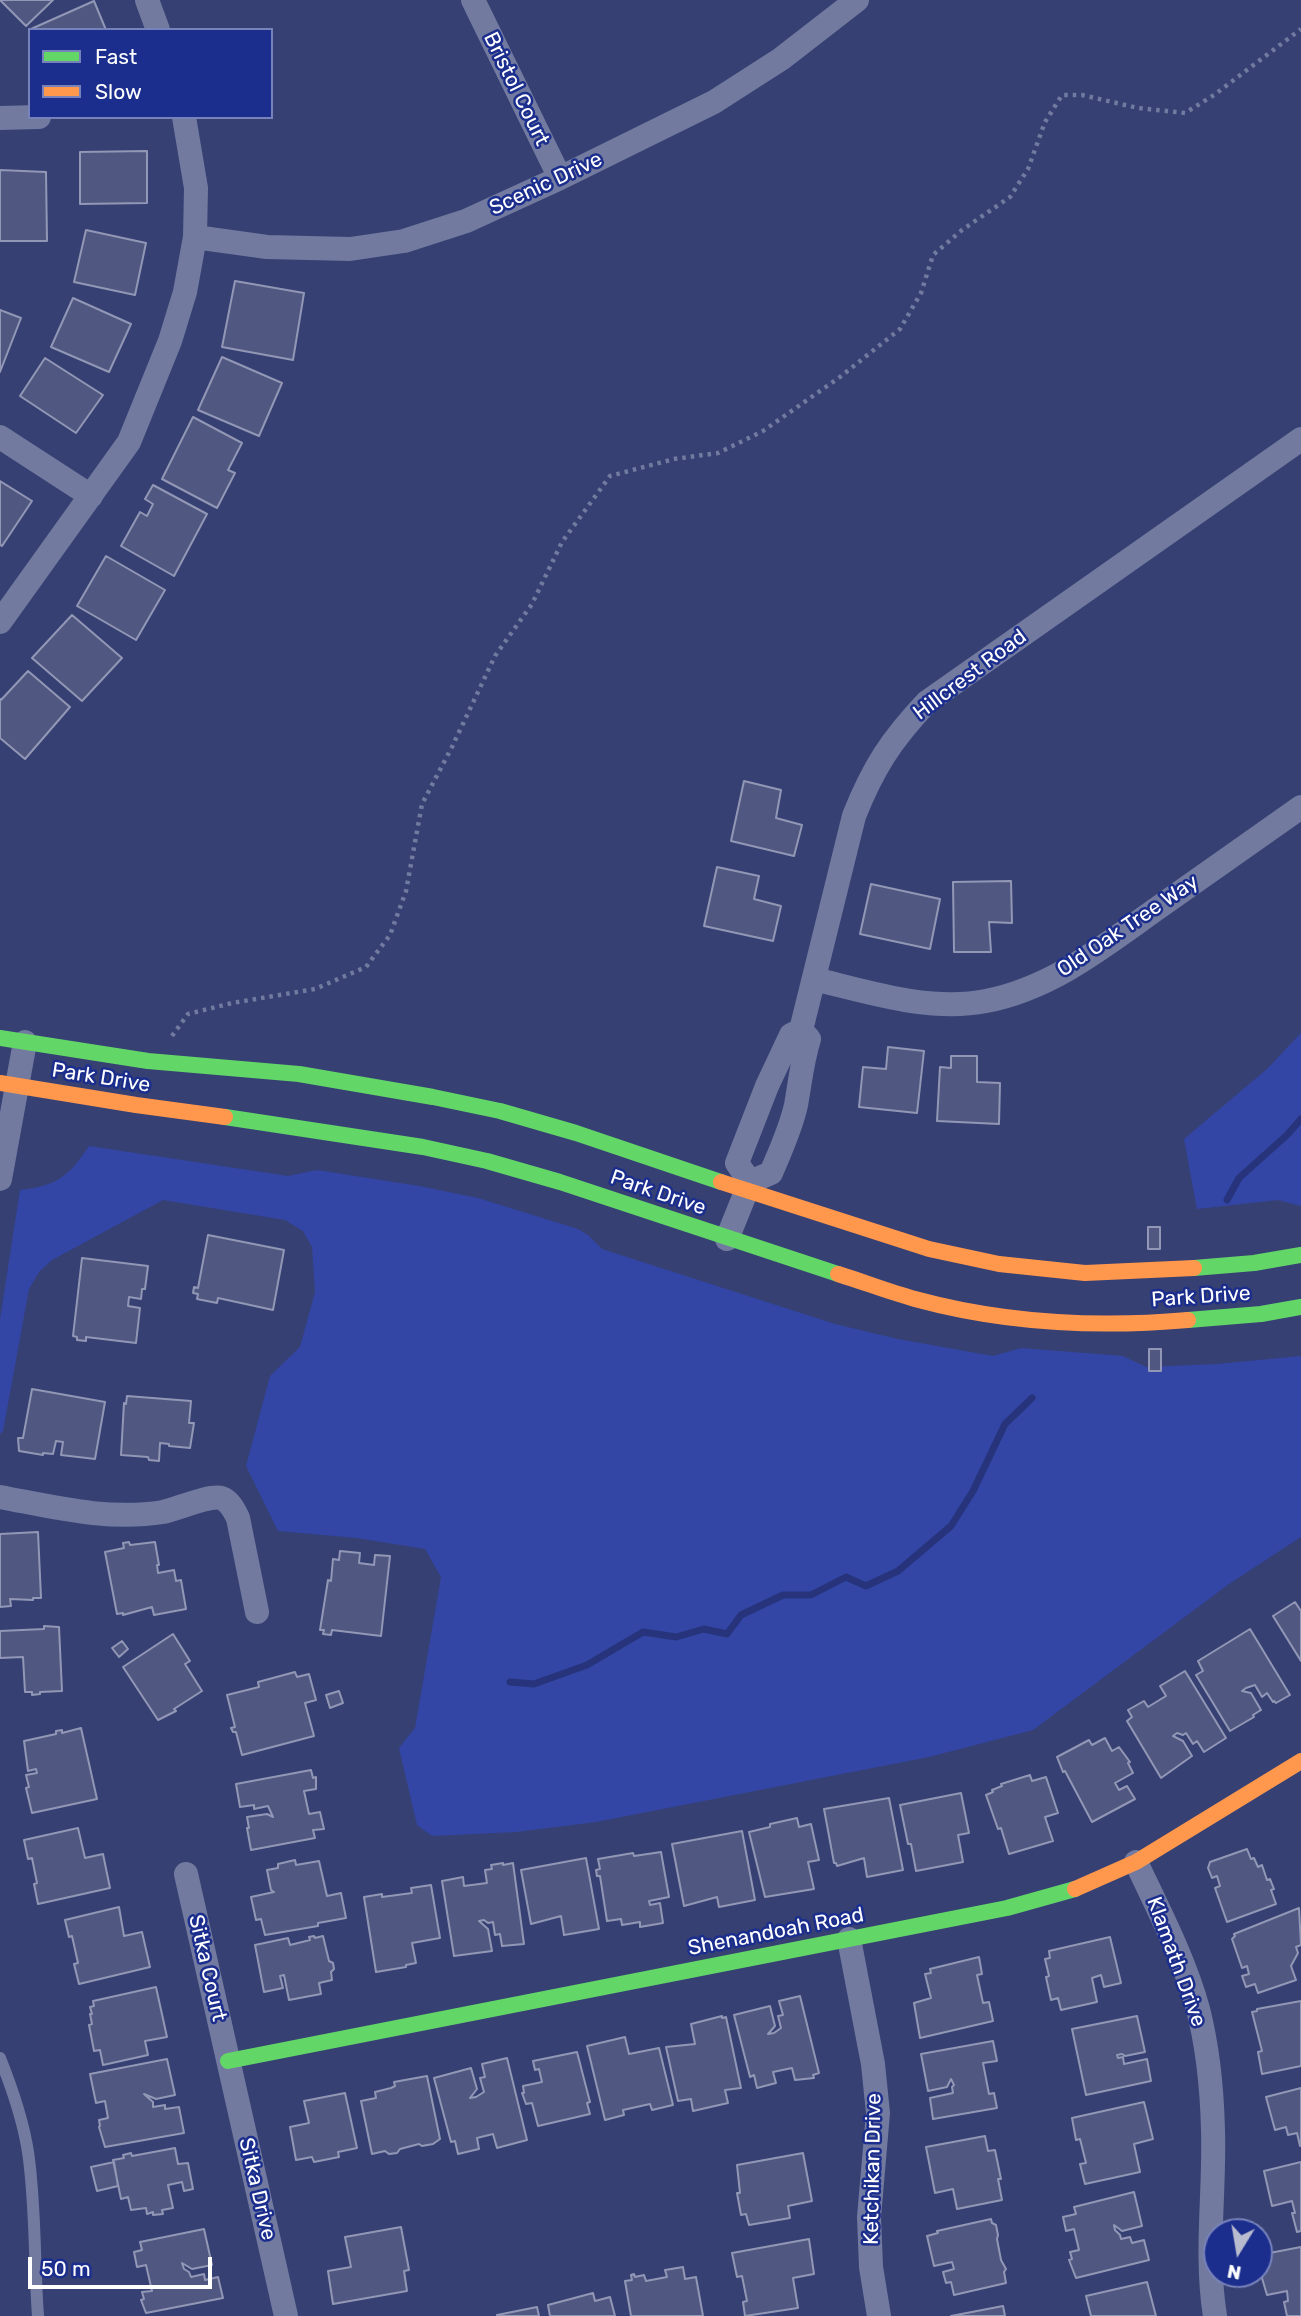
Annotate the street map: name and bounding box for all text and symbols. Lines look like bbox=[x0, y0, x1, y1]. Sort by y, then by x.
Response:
legend bbox=[28, 28, 273, 119]
street label: Bristol Court bbox=[478, 28, 554, 150]
text: Fast bbox=[95, 44, 137, 69]
text: Slow bbox=[95, 79, 142, 104]
street label: Scenic Drive bbox=[486, 147, 606, 221]
street label: Hillcrest Road bbox=[908, 624, 1032, 726]
street label: Old Oak Tree Way bbox=[1053, 869, 1203, 983]
street label: Park Drive bbox=[50, 1058, 152, 1098]
street label: Park Drive bbox=[607, 1165, 709, 1221]
street label: Park Drive bbox=[1151, 1281, 1251, 1313]
street label: Klamath Drive bbox=[1141, 1894, 1211, 2030]
street label: Shenandoah Road bbox=[686, 1903, 866, 1961]
street label: Sitka Court bbox=[183, 1912, 231, 2024]
street label: Ketchikan Drive bbox=[859, 2093, 887, 2245]
street label: Sitka Drive bbox=[233, 2135, 281, 2243]
north arrow bbox=[1203, 2218, 1273, 2288]
scale bar bbox=[32, 2242, 215, 2286]
text: 50 m bbox=[41, 2256, 91, 2281]
text: N bbox=[1225, 2260, 1243, 2285]

